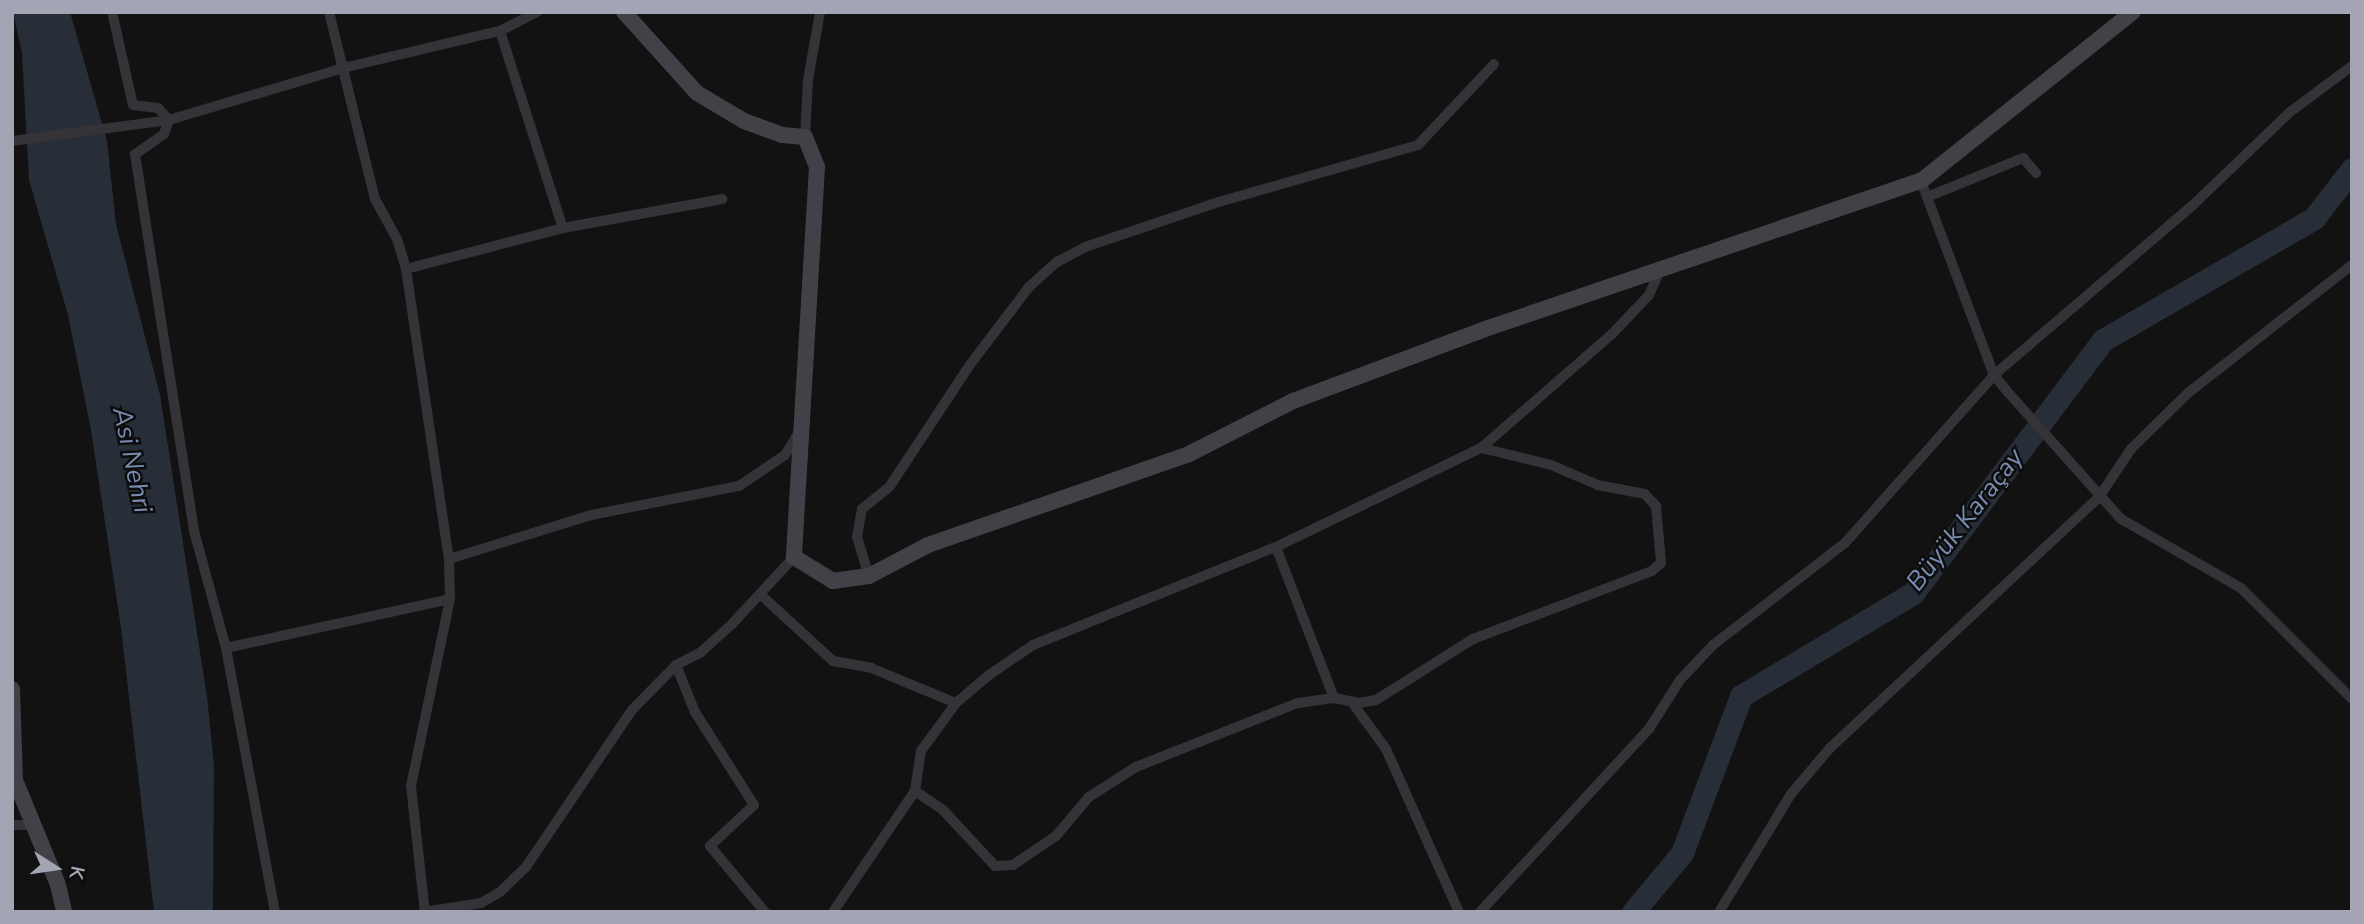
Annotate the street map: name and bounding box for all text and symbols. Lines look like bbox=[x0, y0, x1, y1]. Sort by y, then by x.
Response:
water label: Asi Nehri bbox=[106, 404, 158, 516]
water label: Büyük Karaçay bbox=[1900, 443, 2030, 597]
north arrow bbox=[21, 833, 91, 903]
text: K bbox=[63, 863, 91, 881]

